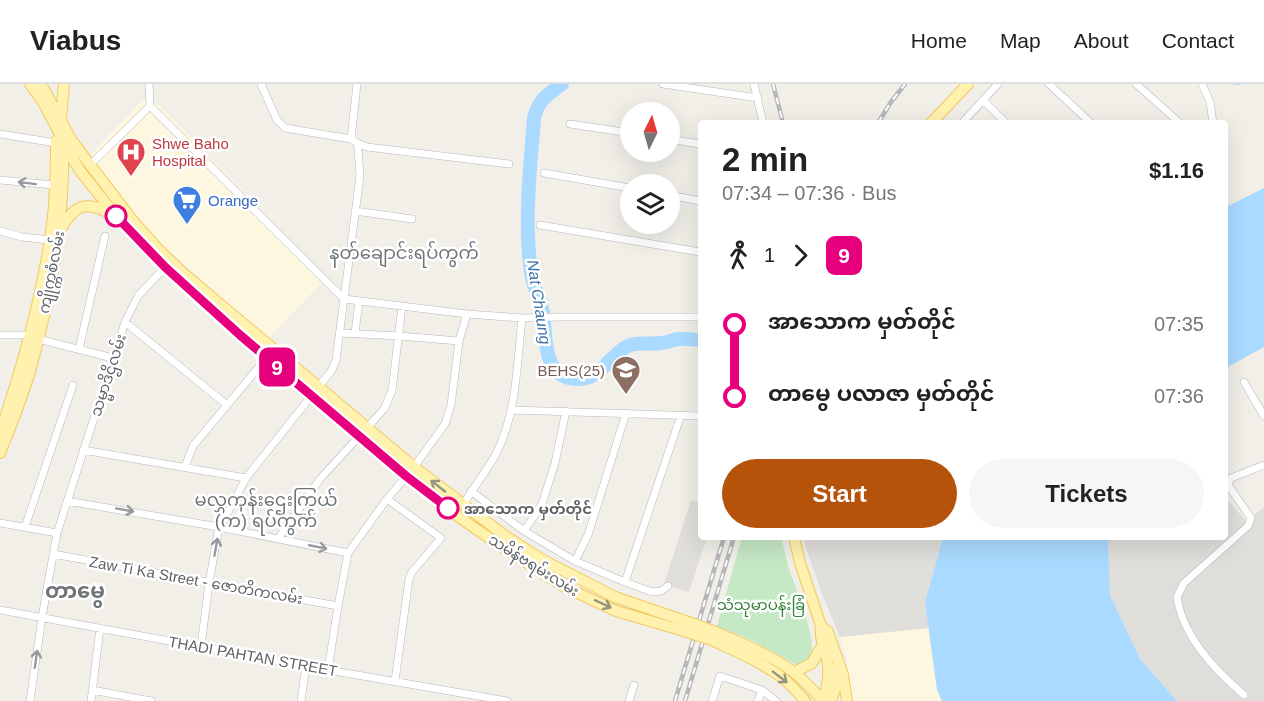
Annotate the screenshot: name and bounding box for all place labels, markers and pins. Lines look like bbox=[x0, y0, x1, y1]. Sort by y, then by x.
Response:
place label: Shwe Baho Hospital bbox=[152, 135, 229, 169]
hospital icon: Shwe Baho Hospital bbox=[115, 136, 147, 178]
supermarket icon: Orange bbox=[171, 184, 203, 226]
place label: Orange bbox=[208, 192, 258, 209]
unlabelled marker bbox=[105, 205, 127, 227]
school or university icon: BEHS(25) bbox=[610, 354, 642, 396]
place label: BEHS(25) bbox=[537, 362, 605, 379]
marker: အာသောက မှတ်တိုင် bbox=[437, 497, 459, 519]
place label: အာသောက မှတ်တိုင် bbox=[464, 499, 592, 521]

